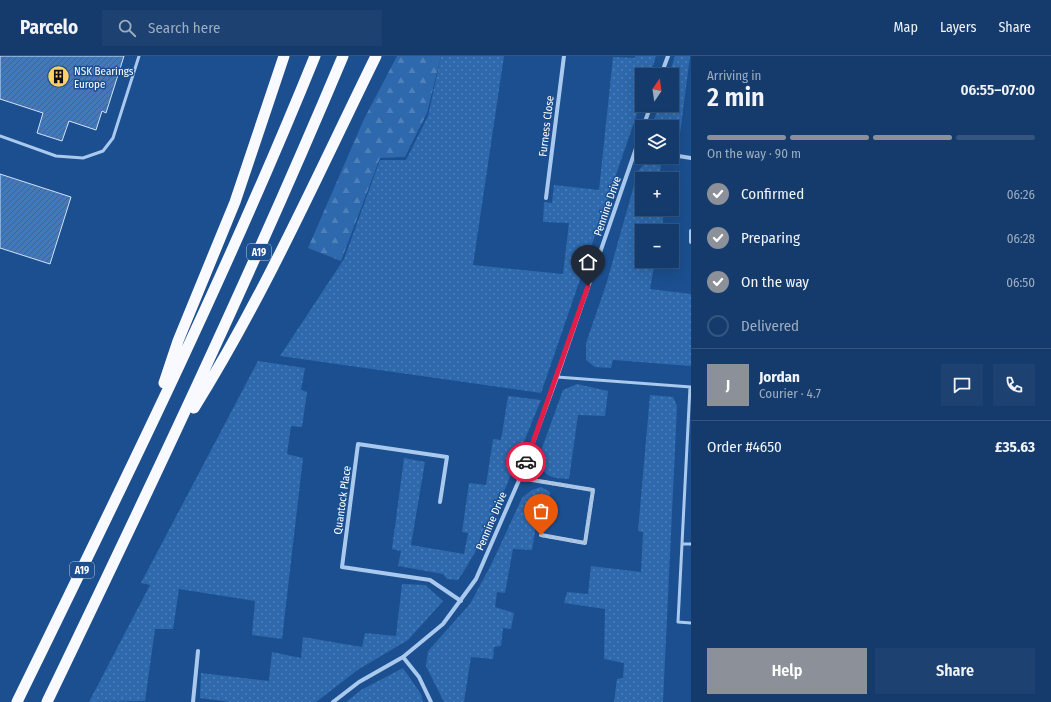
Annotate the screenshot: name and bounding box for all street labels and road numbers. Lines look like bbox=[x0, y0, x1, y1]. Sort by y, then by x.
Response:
street label: Furness Close bbox=[536, 95, 557, 157]
street label: Pennine Drive bbox=[591, 175, 624, 238]
road number: A19 bbox=[247, 244, 271, 260]
street label: Quantock Place bbox=[331, 465, 354, 535]
street label: Pennine Drive bbox=[473, 490, 510, 552]
road number: A19 bbox=[70, 562, 94, 578]

